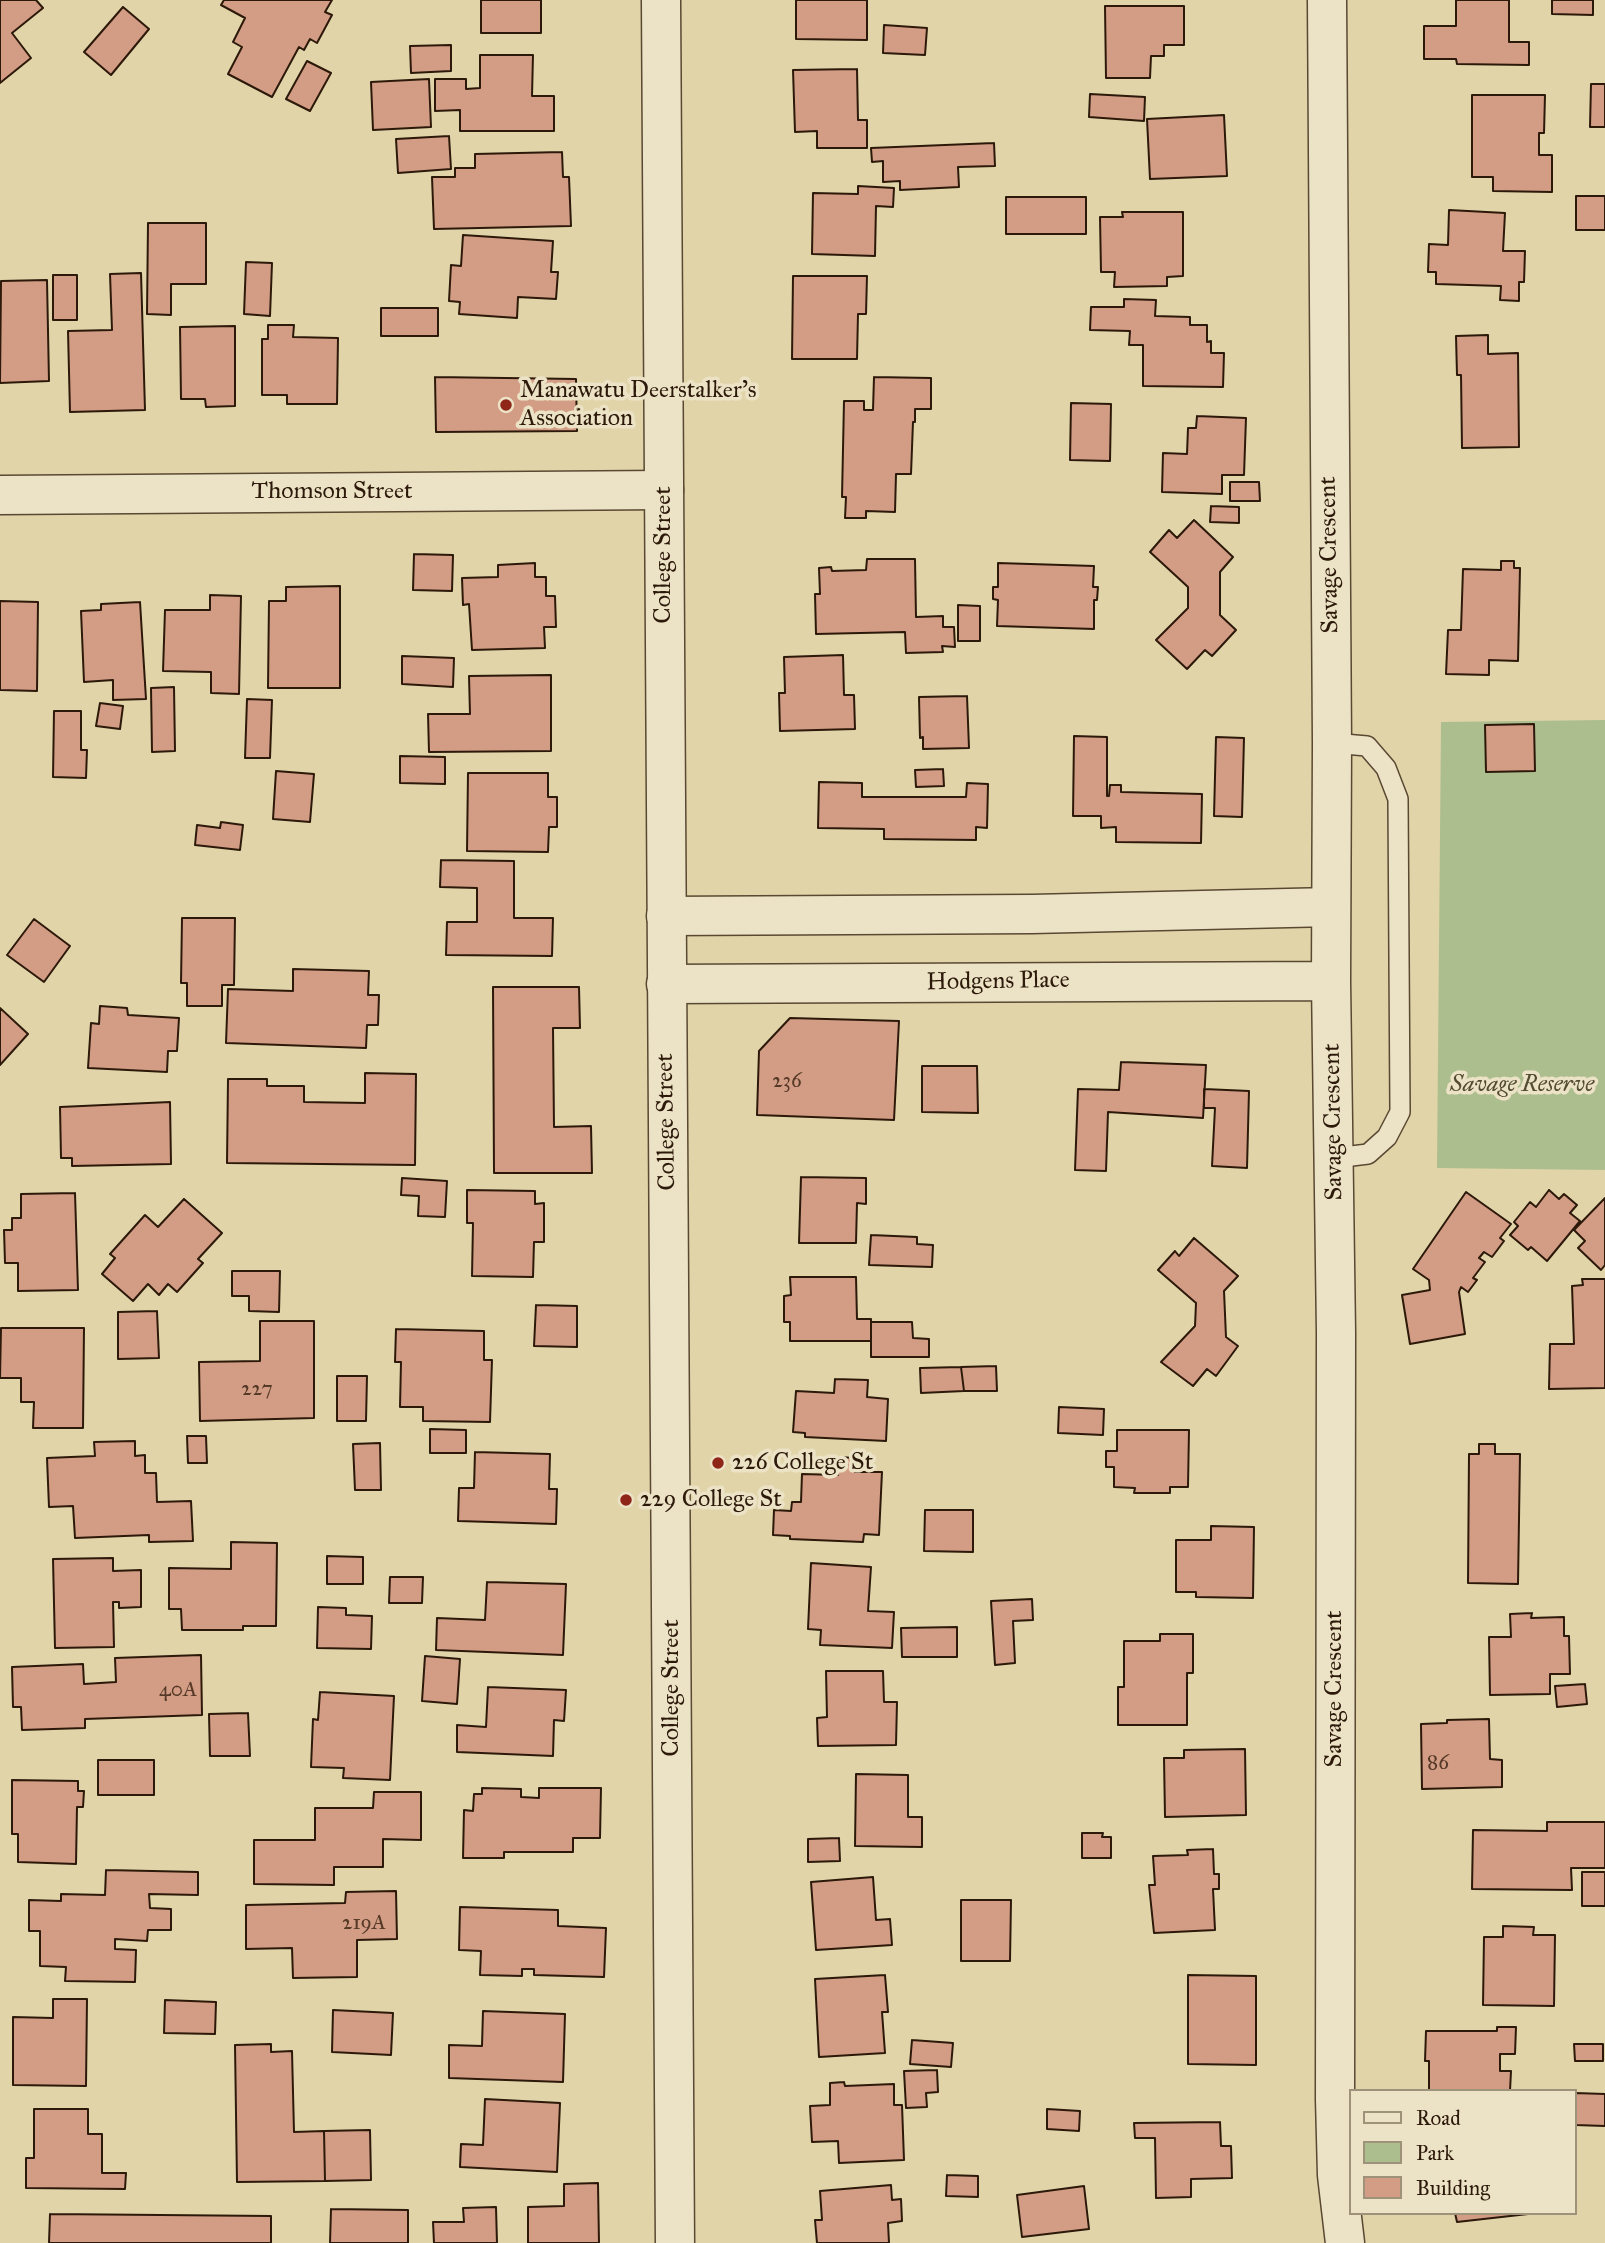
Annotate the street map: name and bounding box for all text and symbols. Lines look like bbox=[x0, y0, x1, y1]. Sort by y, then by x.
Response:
place label: Manawatu Deerstalker's Association bbox=[520, 377, 757, 433]
marker: Manawatu Deerstalker's Association bbox=[498, 397, 514, 413]
street label: Savage Crescent bbox=[1314, 476, 1346, 634]
street label: Thomson Street bbox=[252, 478, 412, 506]
street label: College Street bbox=[650, 486, 678, 624]
street label: Hodgens Place bbox=[926, 966, 1070, 998]
street label: Savage Crescent bbox=[1318, 1043, 1350, 1201]
street label: College Street bbox=[651, 1053, 683, 1191]
house number: 236 bbox=[772, 1069, 802, 1095]
park label: Savage Reserve bbox=[1450, 1071, 1594, 1099]
house number: 227 bbox=[241, 1377, 273, 1403]
place label: 226 College St bbox=[732, 1449, 873, 1477]
marker: 226 College St bbox=[710, 1455, 726, 1471]
place label: 229 College St bbox=[640, 1486, 782, 1514]
marker: 229 College St bbox=[618, 1492, 634, 1508]
street label: Savage Crescent bbox=[1321, 1610, 1349, 1768]
street label: College Street bbox=[658, 1619, 686, 1757]
house number: 40A bbox=[159, 1678, 197, 1704]
house number: 86 bbox=[1427, 1751, 1449, 1777]
house number: 219A bbox=[342, 1911, 386, 1937]
legend bbox=[1350, 2089, 1577, 2215]
text: Road bbox=[1416, 2105, 1461, 2131]
text: Park bbox=[1416, 2140, 1454, 2166]
text: Building bbox=[1416, 2175, 1490, 2201]

